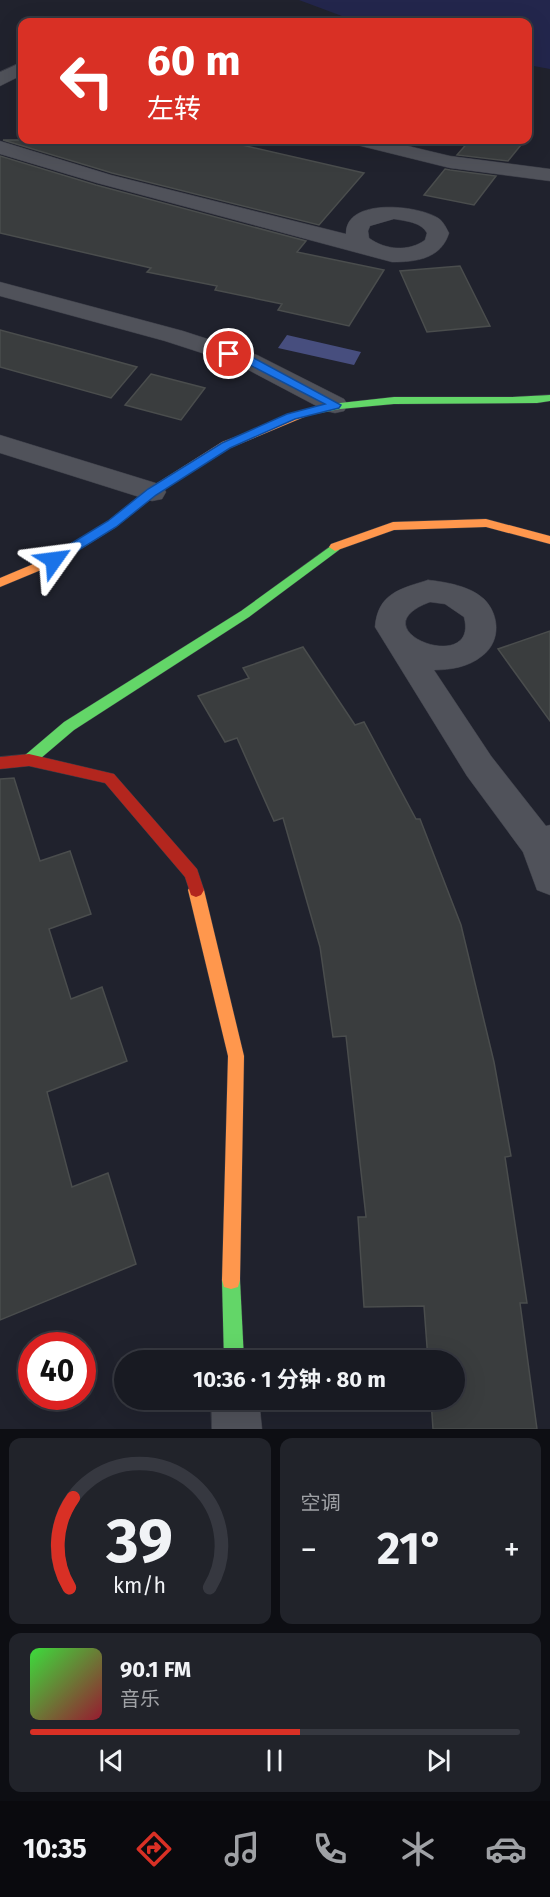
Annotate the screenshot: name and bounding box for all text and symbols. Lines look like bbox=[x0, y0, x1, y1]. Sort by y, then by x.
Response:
text: 60 m bbox=[147, 36, 241, 86]
icon: left bbox=[48, 42, 126, 120]
text: 左转 bbox=[147, 93, 201, 125]
pin bbox=[203, 328, 254, 379]
icon: arrive bbox=[212, 337, 245, 370]
position arrow bbox=[22, 528, 86, 592]
speed limit sign: 40 bbox=[18, 1332, 96, 1410]
text: 10:36 · 1 分钟 · 80 m bbox=[193, 1366, 386, 1393]
text: 空调 bbox=[301, 1491, 341, 1515]
text: 39 bbox=[105, 1504, 173, 1579]
text: 21° bbox=[377, 1522, 444, 1576]
text: − bbox=[301, 1530, 317, 1570]
text: + bbox=[504, 1530, 520, 1570]
text: km/h bbox=[113, 1573, 166, 1599]
text: 90.1 FM bbox=[120, 1656, 191, 1683]
text: 音乐 bbox=[120, 1687, 160, 1711]
icon: previous bbox=[95, 1744, 128, 1777]
icon: pause bbox=[258, 1744, 291, 1777]
icon: next bbox=[422, 1744, 455, 1777]
icon: directions bbox=[133, 1828, 175, 1870]
icon: music bbox=[221, 1828, 263, 1870]
icon: phone bbox=[309, 1828, 351, 1870]
icon: climate bbox=[397, 1828, 439, 1870]
icon: car bbox=[485, 1828, 527, 1870]
text: 10:35 bbox=[23, 1833, 87, 1865]

